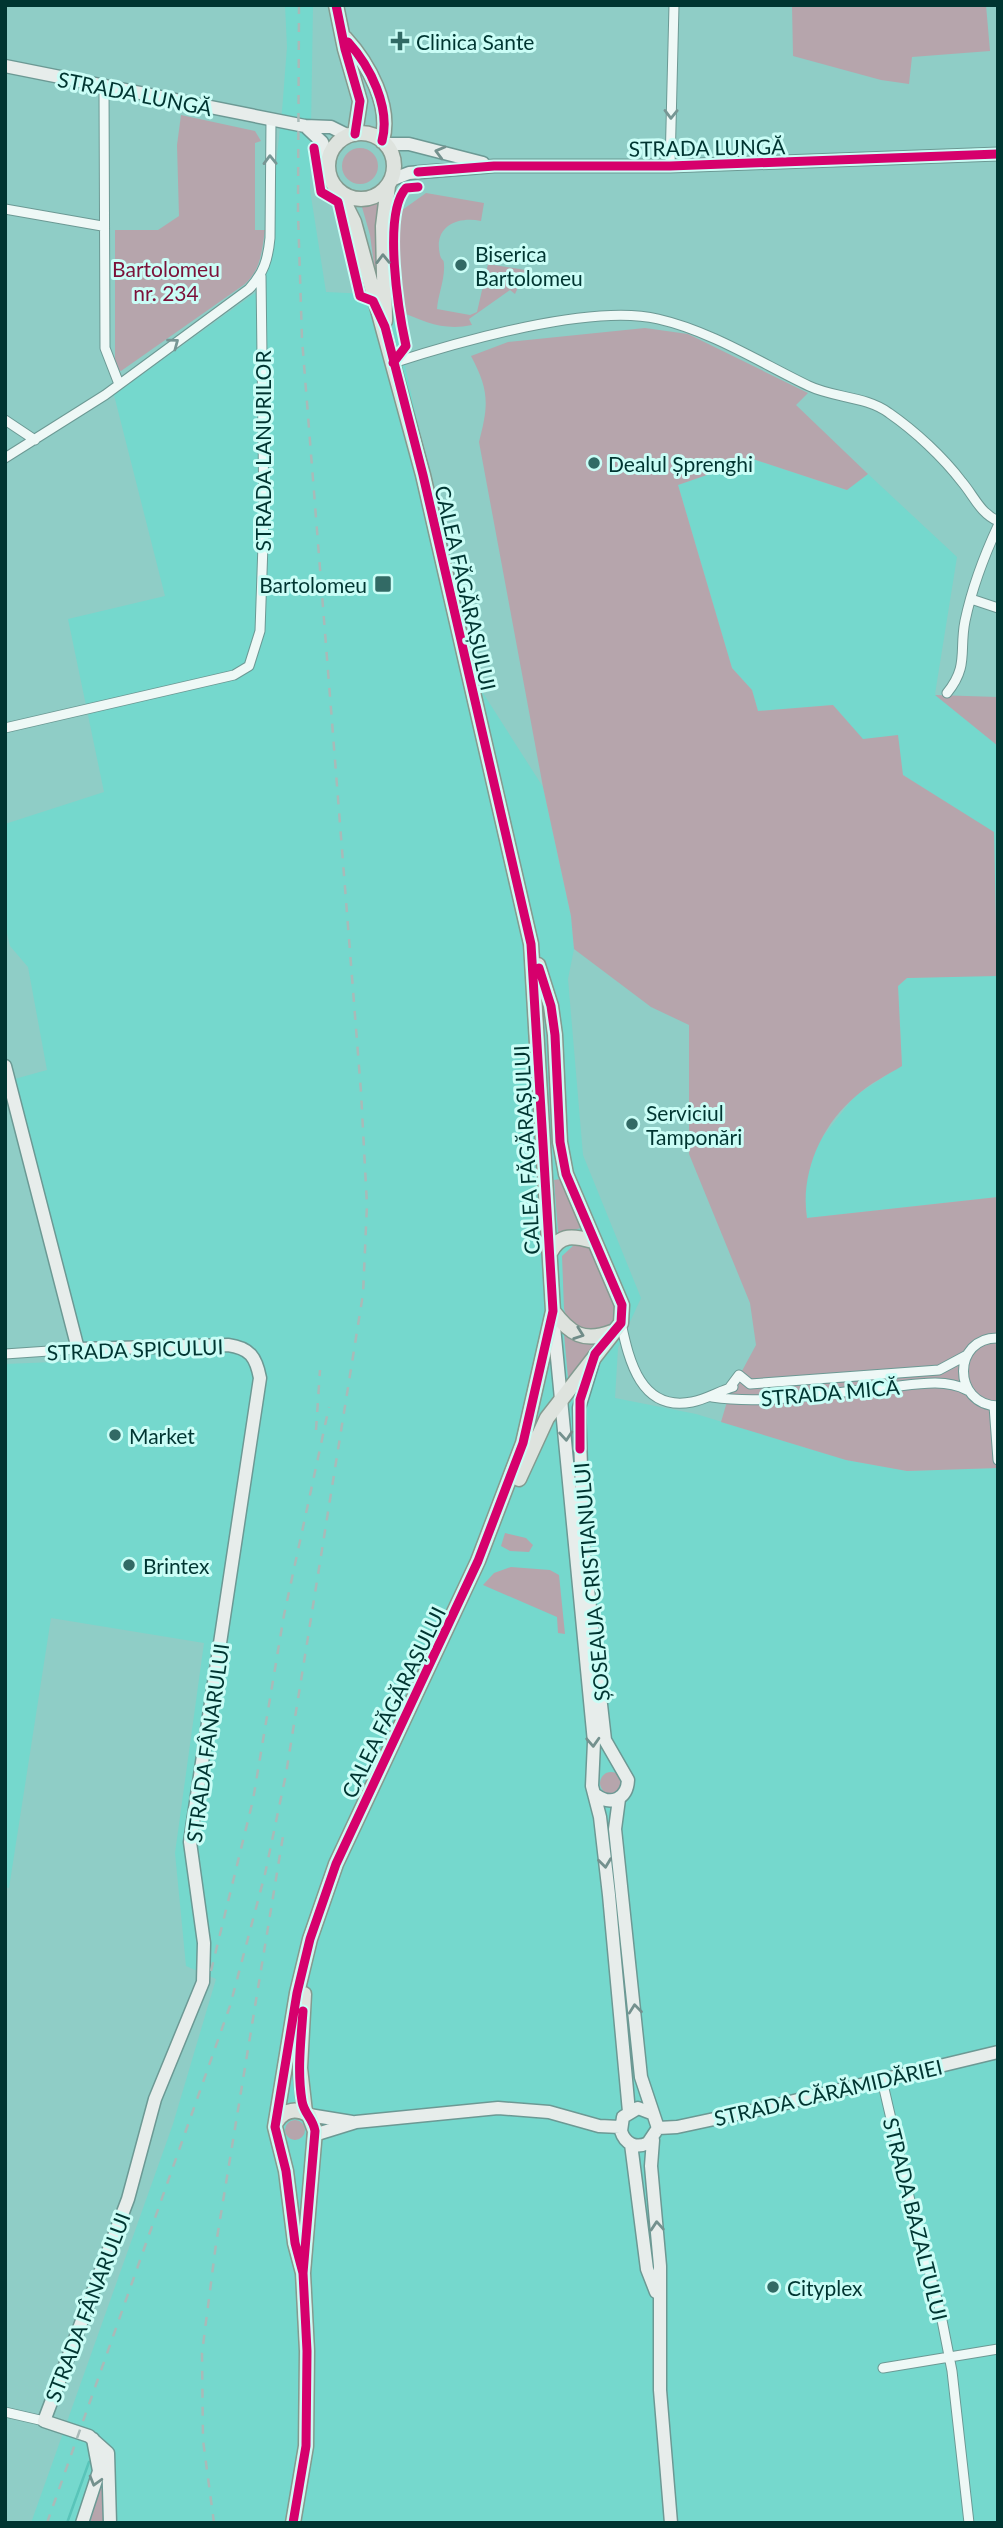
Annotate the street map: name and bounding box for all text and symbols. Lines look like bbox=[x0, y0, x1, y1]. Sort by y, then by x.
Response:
place label: Clinica Sante bbox=[416, 29, 534, 54]
marker: Clinica Sante bbox=[390, 31, 410, 51]
street label: STRADA LUNGĂ bbox=[56, 66, 215, 120]
one-way arrow bbox=[663, 110, 679, 120]
street label: STRADA LUNGĂ bbox=[628, 133, 786, 161]
one-way arrow bbox=[434, 146, 446, 160]
one-way arrow bbox=[262, 155, 277, 166]
place label: Biserica Bartolomeu bbox=[475, 241, 583, 290]
one-way arrow bbox=[376, 253, 391, 264]
park label: Bartolomeu nr. 234 bbox=[112, 256, 220, 305]
marker: Biserica Bartolomeu bbox=[453, 257, 469, 273]
one-way arrow bbox=[166, 339, 179, 352]
street label: STRADA LANURILOR bbox=[250, 350, 275, 552]
place label: Dealul Șprenghi bbox=[608, 451, 753, 476]
marker: Dealul Șprenghi bbox=[586, 455, 602, 471]
street label: CALEA FĂGĂRAȘULUI bbox=[430, 483, 502, 693]
place label: Bartolomeu bbox=[259, 572, 367, 597]
marker: Bartolomeu bbox=[373, 574, 393, 594]
street label: CALEA FĂGĂRAȘULUI bbox=[508, 1045, 544, 1255]
place label: Serviciul Tamponări bbox=[646, 1100, 742, 1149]
marker: Serviciul Tamponări bbox=[624, 1116, 640, 1132]
one-way arrow bbox=[572, 1326, 585, 1340]
street label: STRADA SPICULUI bbox=[46, 1333, 224, 1365]
street label: STRADA MICĂ bbox=[760, 1373, 901, 1411]
place label: Market bbox=[129, 1423, 195, 1448]
marker: Market bbox=[107, 1427, 123, 1443]
one-way arrow bbox=[558, 1431, 573, 1442]
street label: ȘOSEAUA CRISTIANULUI bbox=[568, 1462, 614, 1702]
place label: Brintex bbox=[143, 1553, 210, 1578]
marker: Brintex bbox=[121, 1557, 137, 1573]
street label: CALEA FĂGĂRAȘULUI bbox=[336, 1602, 450, 1802]
street label: STRADA FÂNARULUI bbox=[181, 1642, 233, 1844]
one-way arrow bbox=[585, 1737, 600, 1748]
one-way arrow bbox=[598, 1857, 613, 1868]
one-way arrow bbox=[627, 2003, 642, 2015]
street label: STRADA CĂRĂMIDĂRIEI bbox=[711, 2054, 945, 2130]
street label: STRADA BAZALTULUI bbox=[879, 2115, 953, 2323]
street label: STRADA FÂNARULUI bbox=[39, 2209, 135, 2405]
one-way arrow bbox=[650, 2220, 665, 2231]
place label: Cityplex bbox=[787, 2275, 863, 2300]
marker: Cityplex bbox=[765, 2279, 781, 2295]
one-way arrow bbox=[89, 2475, 104, 2487]

